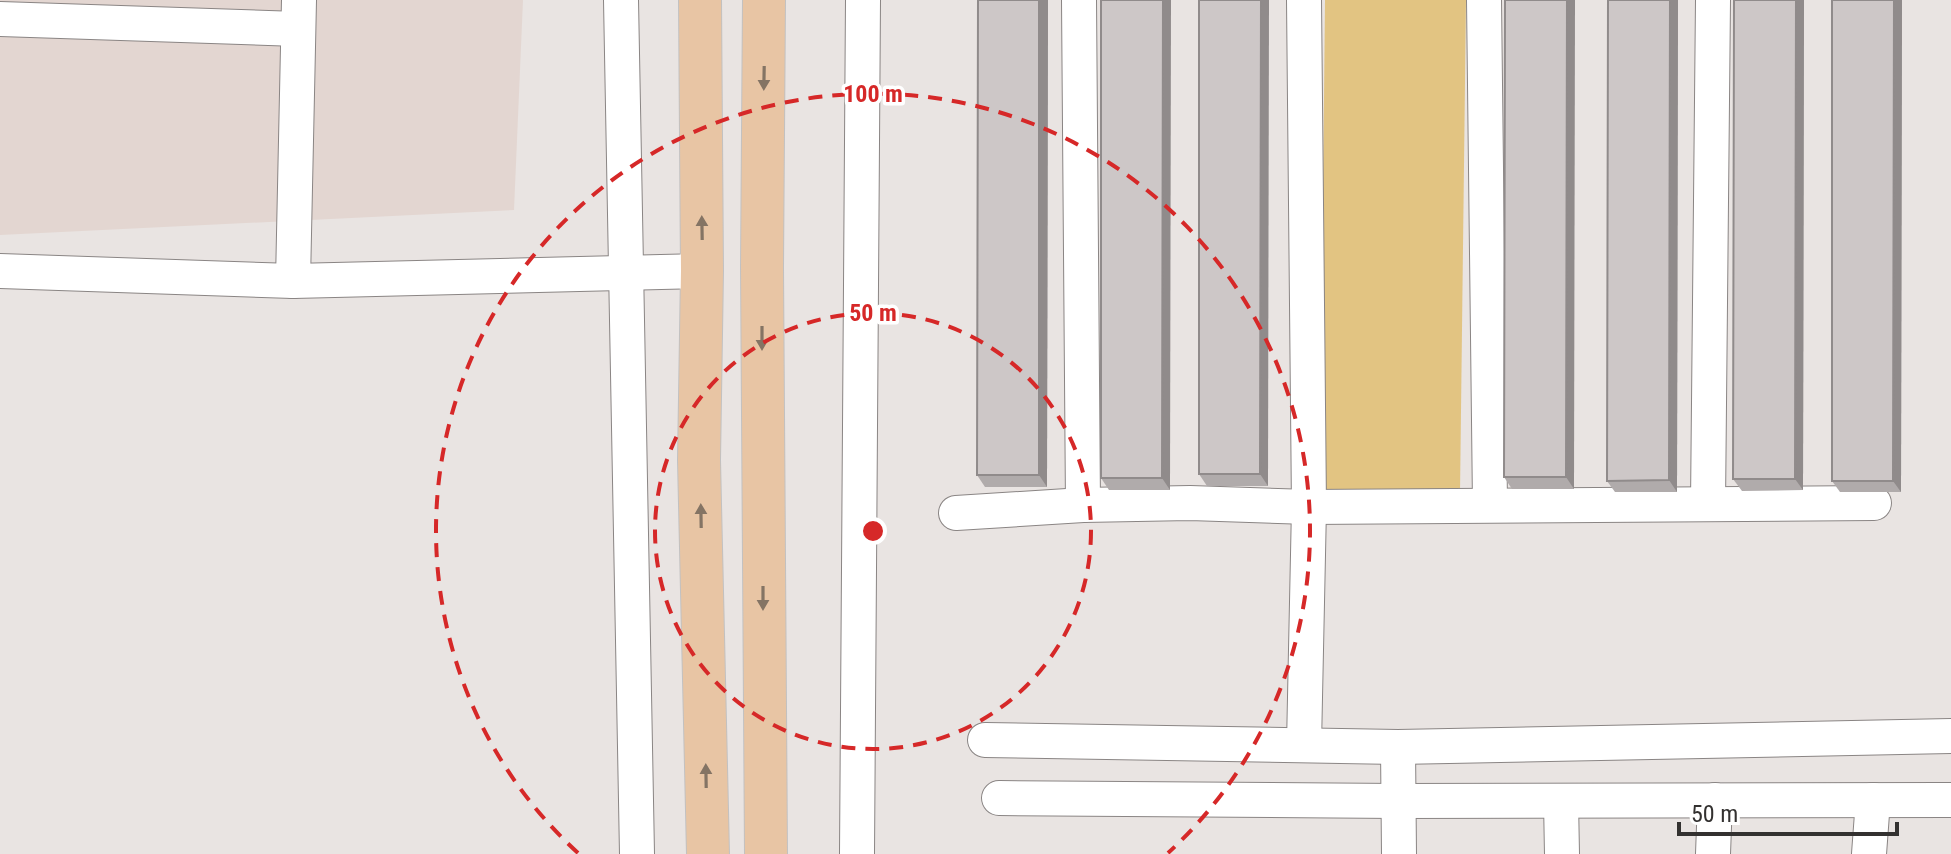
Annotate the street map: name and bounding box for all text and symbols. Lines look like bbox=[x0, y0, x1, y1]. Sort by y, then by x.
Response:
one-way arrow bbox=[757, 66, 770, 91]
text: 100 m bbox=[843, 80, 903, 108]
one-way arrow bbox=[696, 215, 708, 240]
text: 50 m bbox=[849, 299, 897, 327]
one-way arrow bbox=[756, 326, 768, 351]
one-way arrow bbox=[694, 503, 707, 528]
centre of rings bbox=[859, 517, 887, 545]
one-way arrow bbox=[757, 586, 769, 611]
one-way arrow bbox=[700, 763, 713, 788]
scale bar bbox=[1679, 786, 1897, 836]
text: 50 m bbox=[1691, 800, 1738, 828]

